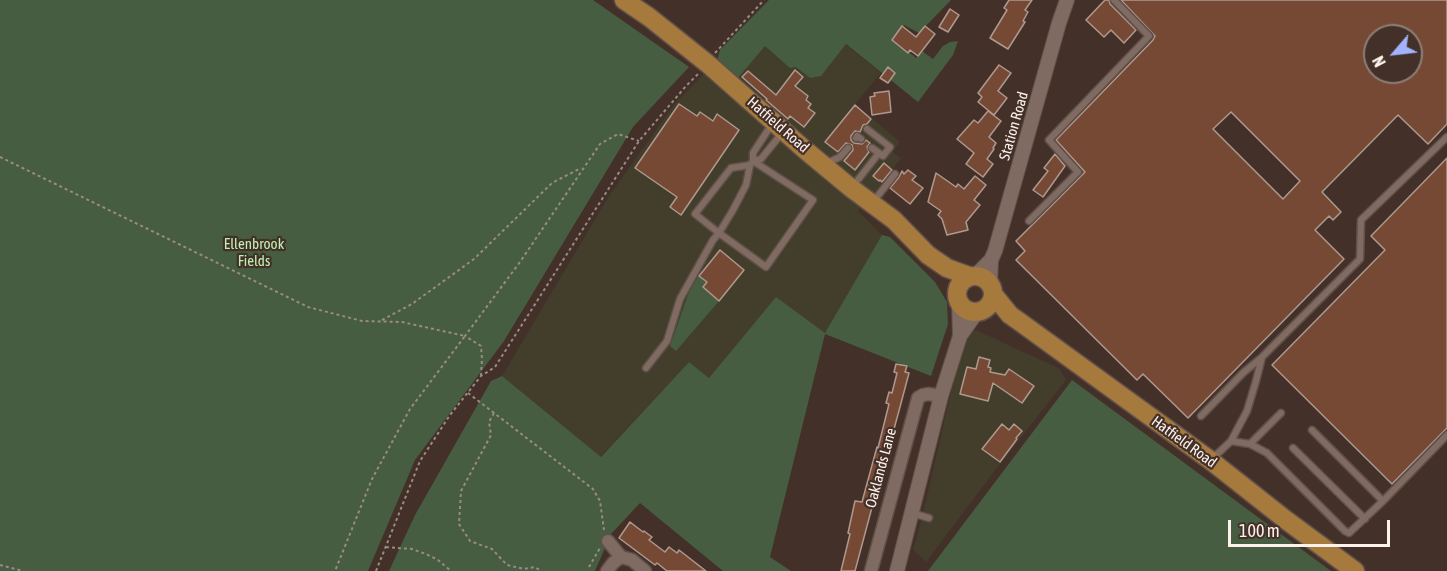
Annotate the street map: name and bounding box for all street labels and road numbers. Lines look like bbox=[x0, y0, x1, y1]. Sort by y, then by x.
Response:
street label: Station Road bbox=[996, 90, 1032, 162]
street label: Hatfield Road bbox=[743, 93, 813, 157]
street label: Hatfield Road bbox=[1148, 412, 1220, 472]
street label: Oaklands Lane bbox=[862, 426, 900, 510]

